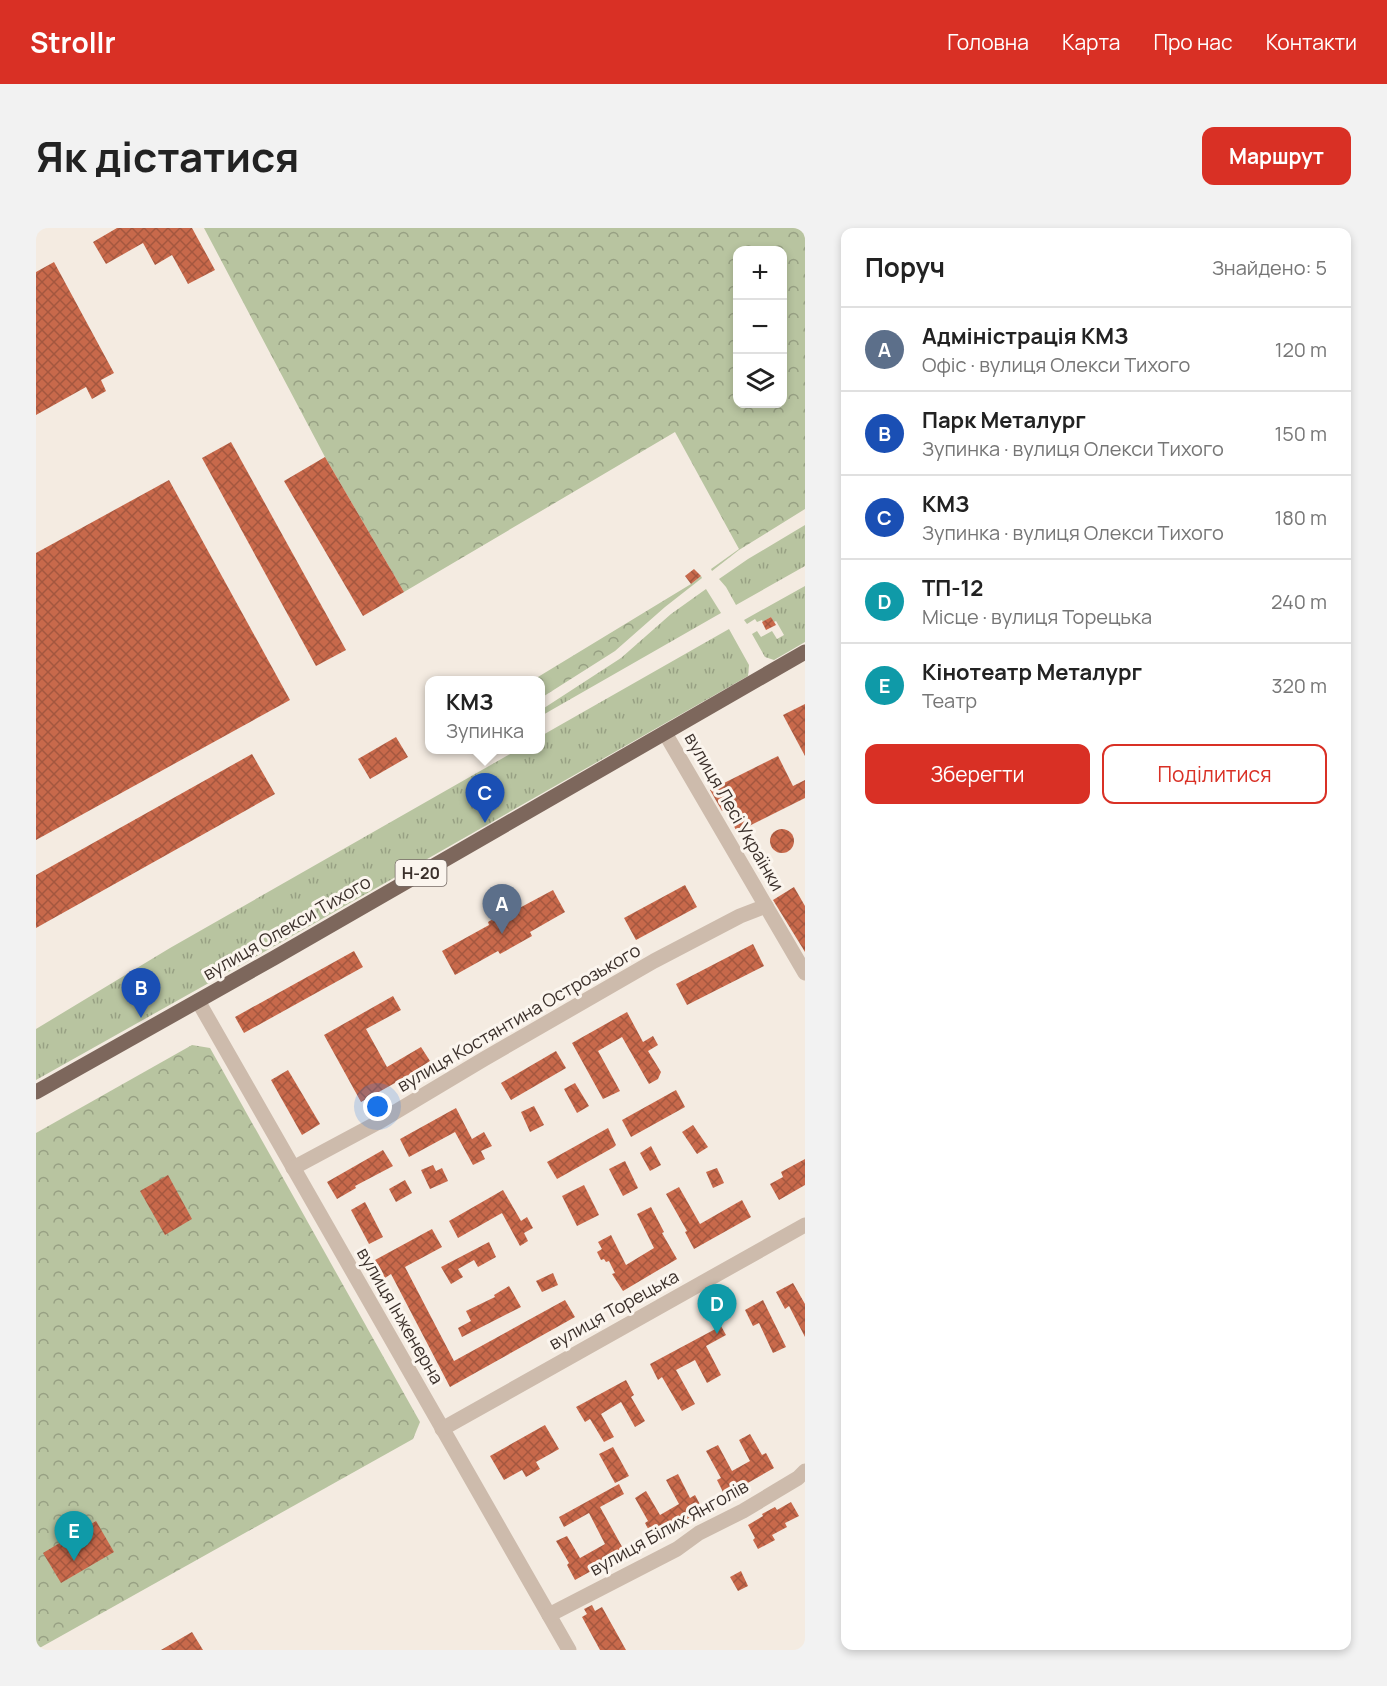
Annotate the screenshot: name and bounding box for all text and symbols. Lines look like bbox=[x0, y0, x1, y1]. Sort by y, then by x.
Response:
text: Strollr bbox=[30, 23, 116, 61]
text: Головна bbox=[947, 28, 1029, 56]
text: Карта bbox=[1062, 28, 1120, 56]
text: Про нас bbox=[1153, 28, 1233, 56]
text: Контакти bbox=[1266, 28, 1357, 56]
text: Як дістатися bbox=[36, 127, 299, 185]
button: Маршрут bbox=[1202, 127, 1351, 185]
map controls bbox=[733, 246, 787, 408]
button: + bbox=[733, 246, 787, 300]
text: Поруч bbox=[865, 249, 945, 285]
text: Знайдено: 5 bbox=[1212, 254, 1327, 281]
button: − bbox=[733, 300, 787, 354]
text: Адміністрація КМЗ bbox=[922, 321, 1128, 351]
text: A bbox=[878, 336, 891, 363]
text: 120 m bbox=[1275, 336, 1327, 363]
text: Офіс · вулиця Олекси Тихого bbox=[922, 351, 1190, 378]
button: layers bbox=[733, 354, 787, 408]
text: Парк Металург bbox=[922, 405, 1086, 435]
text: B bbox=[878, 420, 891, 447]
text: 150 m bbox=[1274, 420, 1327, 447]
text: Зупинка · вулиця Олекси Тихого bbox=[922, 435, 1224, 462]
text: КМЗ bbox=[922, 489, 969, 519]
text: C bbox=[877, 504, 892, 531]
text: 180 m bbox=[1274, 504, 1327, 531]
text: Зупинка · вулиця Олекси Тихого bbox=[922, 519, 1224, 546]
text: ТП-12 bbox=[922, 573, 983, 603]
text: D bbox=[877, 588, 892, 615]
text: 240 m bbox=[1271, 588, 1327, 615]
text: Місце · вулиця Торецька bbox=[922, 603, 1152, 630]
text: Кінотеатр Металург bbox=[922, 657, 1142, 687]
text: E bbox=[879, 672, 890, 699]
text: 320 m bbox=[1271, 672, 1327, 699]
popup bbox=[425, 676, 545, 754]
text: КМЗ bbox=[446, 687, 493, 717]
text: Театр bbox=[922, 687, 977, 714]
text: Зупинка bbox=[446, 717, 524, 744]
street label: вулиця Лесі Українки bbox=[680, 728, 790, 895]
button: Зберегти bbox=[865, 744, 1090, 804]
button: Поділитися bbox=[1102, 744, 1327, 804]
pin: C bbox=[466, 774, 504, 823]
road number: Н-20 bbox=[396, 860, 446, 886]
street label: вулиця Олекси Тихого bbox=[198, 869, 375, 985]
pin: A bbox=[482, 884, 522, 934]
street label: вулиця Костянтина Острозького bbox=[392, 937, 645, 1097]
pin: B bbox=[122, 968, 160, 1018]
your location bbox=[363, 1092, 392, 1121]
street label: вулиця Інженерна bbox=[352, 1243, 450, 1388]
street label: вулиця Торецька bbox=[544, 1264, 683, 1355]
pin: D bbox=[698, 1284, 736, 1334]
street label: вулиця Білих Янголів bbox=[585, 1473, 752, 1581]
pin: E bbox=[54, 1512, 93, 1561]

